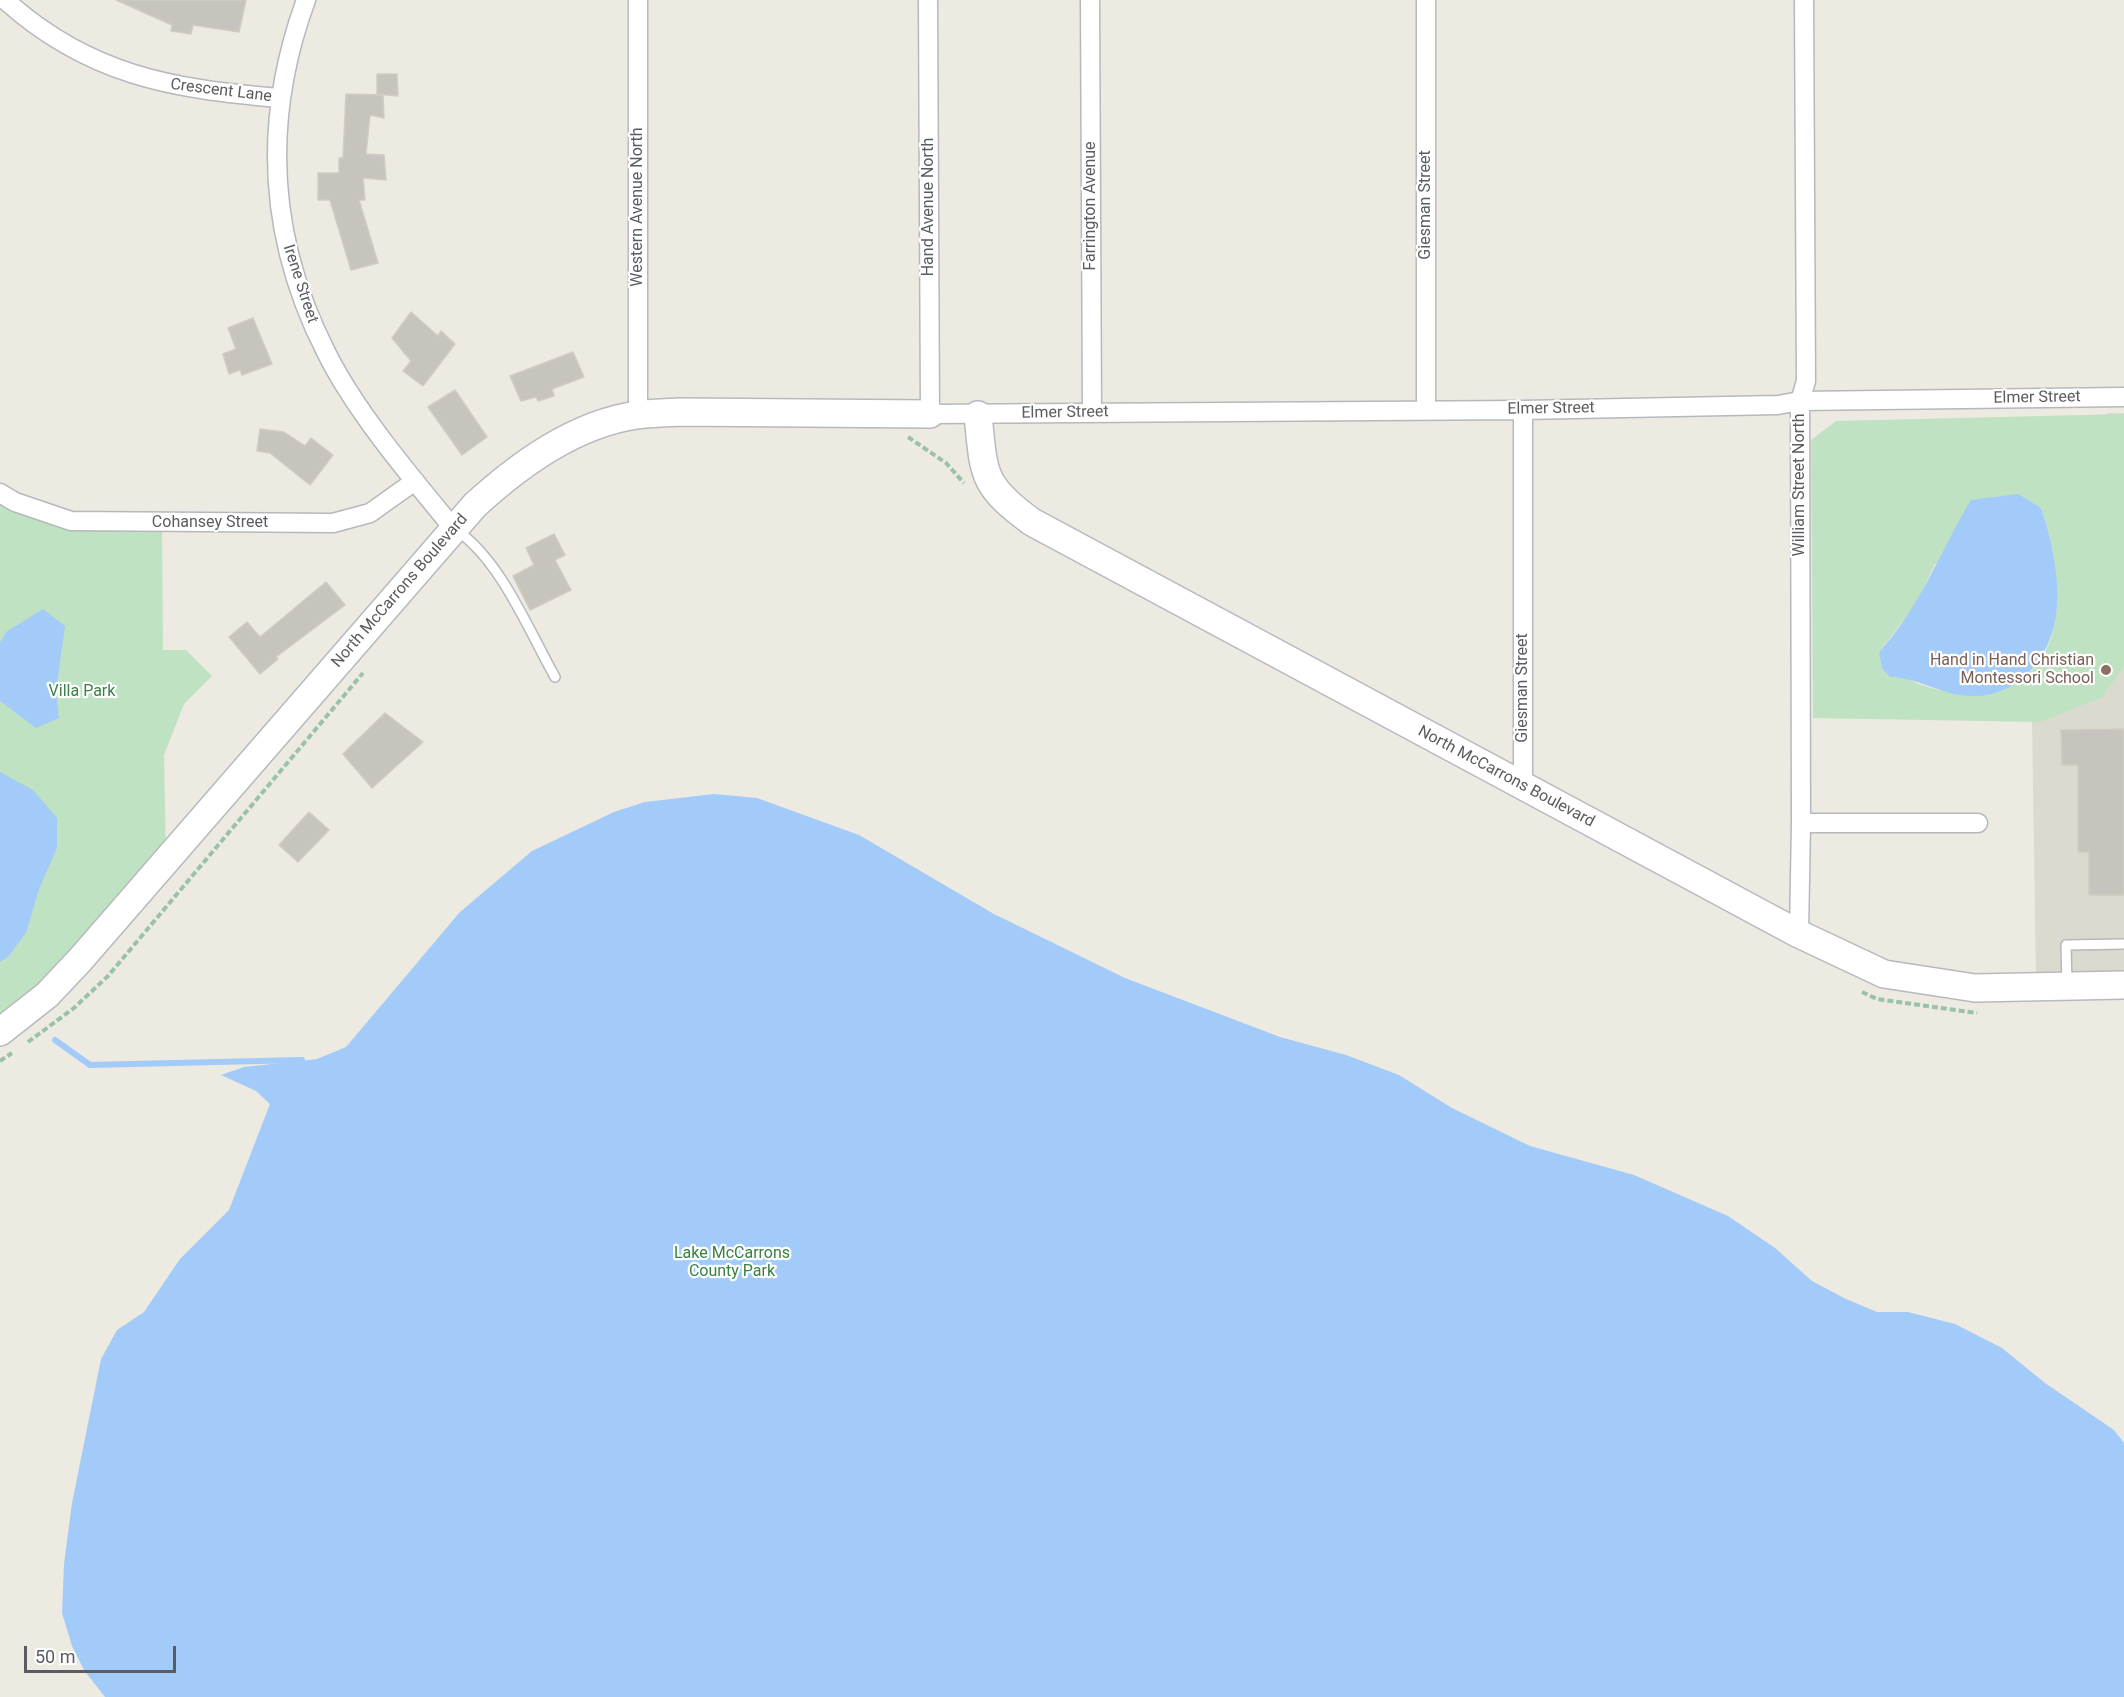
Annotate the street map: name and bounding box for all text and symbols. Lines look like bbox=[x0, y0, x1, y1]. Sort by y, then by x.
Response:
street label: Crescent Lane bbox=[169, 75, 273, 107]
street label: Western Avenue North bbox=[628, 127, 648, 287]
street label: Hand Avenue North bbox=[919, 138, 939, 276]
street label: Farrington Avenue bbox=[1081, 141, 1101, 271]
street label: Giesman Street bbox=[1416, 150, 1436, 260]
street label: Irene Street bbox=[278, 242, 322, 326]
street label: Elmer Street bbox=[1993, 388, 2081, 408]
street label: Elmer Street bbox=[1507, 399, 1595, 419]
street label: Elmer Street bbox=[1021, 403, 1109, 423]
street label: William Street North bbox=[1790, 413, 1810, 557]
street label: North McCarrons Boulevard bbox=[328, 510, 472, 672]
street label: Cohansey Street bbox=[152, 513, 268, 533]
street label: Giesman Street bbox=[1513, 633, 1533, 743]
place label: Hand in Hand Christian Montessori School bbox=[1930, 651, 2094, 689]
marker: Hand in Hand Christian Montessori School bbox=[2099, 663, 2113, 677]
park label: Villa Park bbox=[49, 682, 115, 702]
street label: North McCarrons Boulevard bbox=[1414, 722, 1598, 832]
park label: Lake McCarrons County Park bbox=[674, 1244, 790, 1282]
scale bar bbox=[27, 1634, 178, 1672]
text: 50 m bbox=[35, 1646, 75, 1667]

